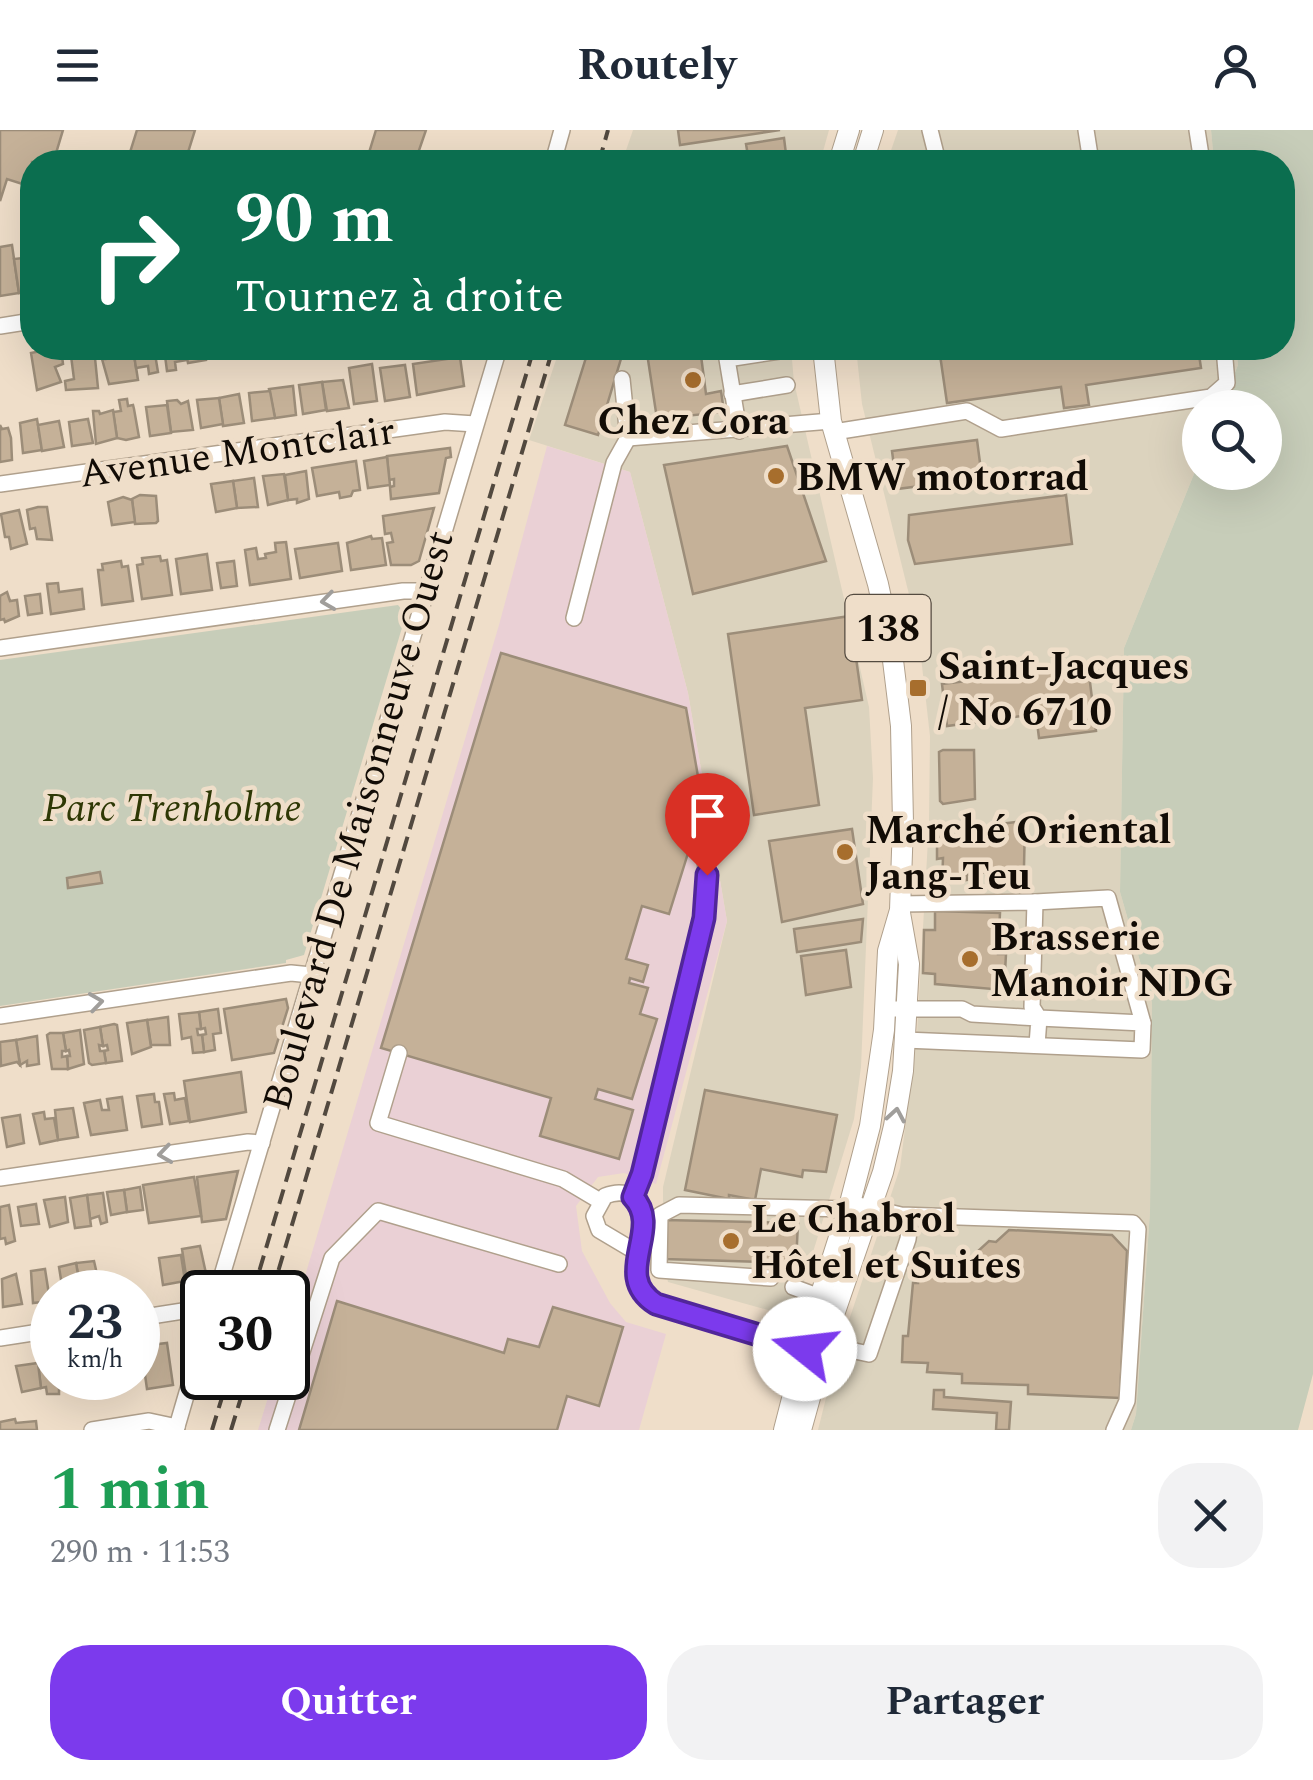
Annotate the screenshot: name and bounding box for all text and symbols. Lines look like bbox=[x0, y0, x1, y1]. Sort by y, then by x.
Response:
text: Routely bbox=[577, 31, 736, 100]
icon: menu bbox=[50, 38, 105, 93]
icon: person bbox=[1208, 38, 1263, 93]
text: 90 m bbox=[235, 167, 394, 273]
icon: right bbox=[70, 190, 200, 320]
text: Tournez à droite bbox=[235, 263, 564, 332]
marker: Chez Cora bbox=[682, 369, 704, 391]
map controls bbox=[1182, 390, 1282, 490]
button: search bbox=[1182, 390, 1282, 490]
place label: Chez Cora bbox=[597, 392, 789, 453]
street label: Avenue Montclair bbox=[75, 401, 399, 506]
place label: BMW motorrad bbox=[796, 448, 1089, 509]
marker: BMW motorrad bbox=[765, 465, 787, 487]
street label: Boulevard De Maisonneuve Ouest bbox=[247, 524, 471, 1118]
one-way arrow bbox=[320, 590, 337, 611]
road number: 138 bbox=[846, 595, 930, 661]
place label: Saint-Jacques / No 6710 bbox=[938, 637, 1190, 744]
marker: Saint-Jacques / No 6710 bbox=[907, 677, 929, 699]
pin bbox=[665, 773, 750, 876]
park label: Parc Trenholme bbox=[42, 779, 302, 840]
icon: arrive bbox=[680, 788, 735, 843]
place label: Marché Oriental Jang-Teu bbox=[865, 801, 1172, 908]
marker: Marché Oriental Jang-Teu bbox=[834, 841, 856, 863]
place label: Brasserie Manoir NDG bbox=[990, 908, 1233, 1015]
marker: Brasserie Manoir NDG bbox=[959, 948, 981, 970]
one-way arrow bbox=[88, 992, 105, 1013]
one-way arrow bbox=[885, 1107, 906, 1123]
one-way arrow bbox=[157, 1142, 174, 1163]
place label: Le Chabrol Hôtel et Suites bbox=[751, 1190, 1022, 1297]
marker: Le Chabrol Hôtel et Suites bbox=[720, 1230, 742, 1252]
speed limit sign: 30 bbox=[180, 1270, 310, 1400]
text: 23 bbox=[67, 1285, 123, 1361]
position arrow bbox=[753, 1297, 857, 1401]
text: km/h bbox=[67, 1341, 123, 1379]
text: 1 min bbox=[50, 1444, 210, 1536]
button: close bbox=[1158, 1463, 1263, 1568]
text: 290 m · 11:53 bbox=[50, 1528, 230, 1577]
button: Quitter bbox=[50, 1645, 647, 1760]
button: Partager bbox=[667, 1645, 1263, 1760]

